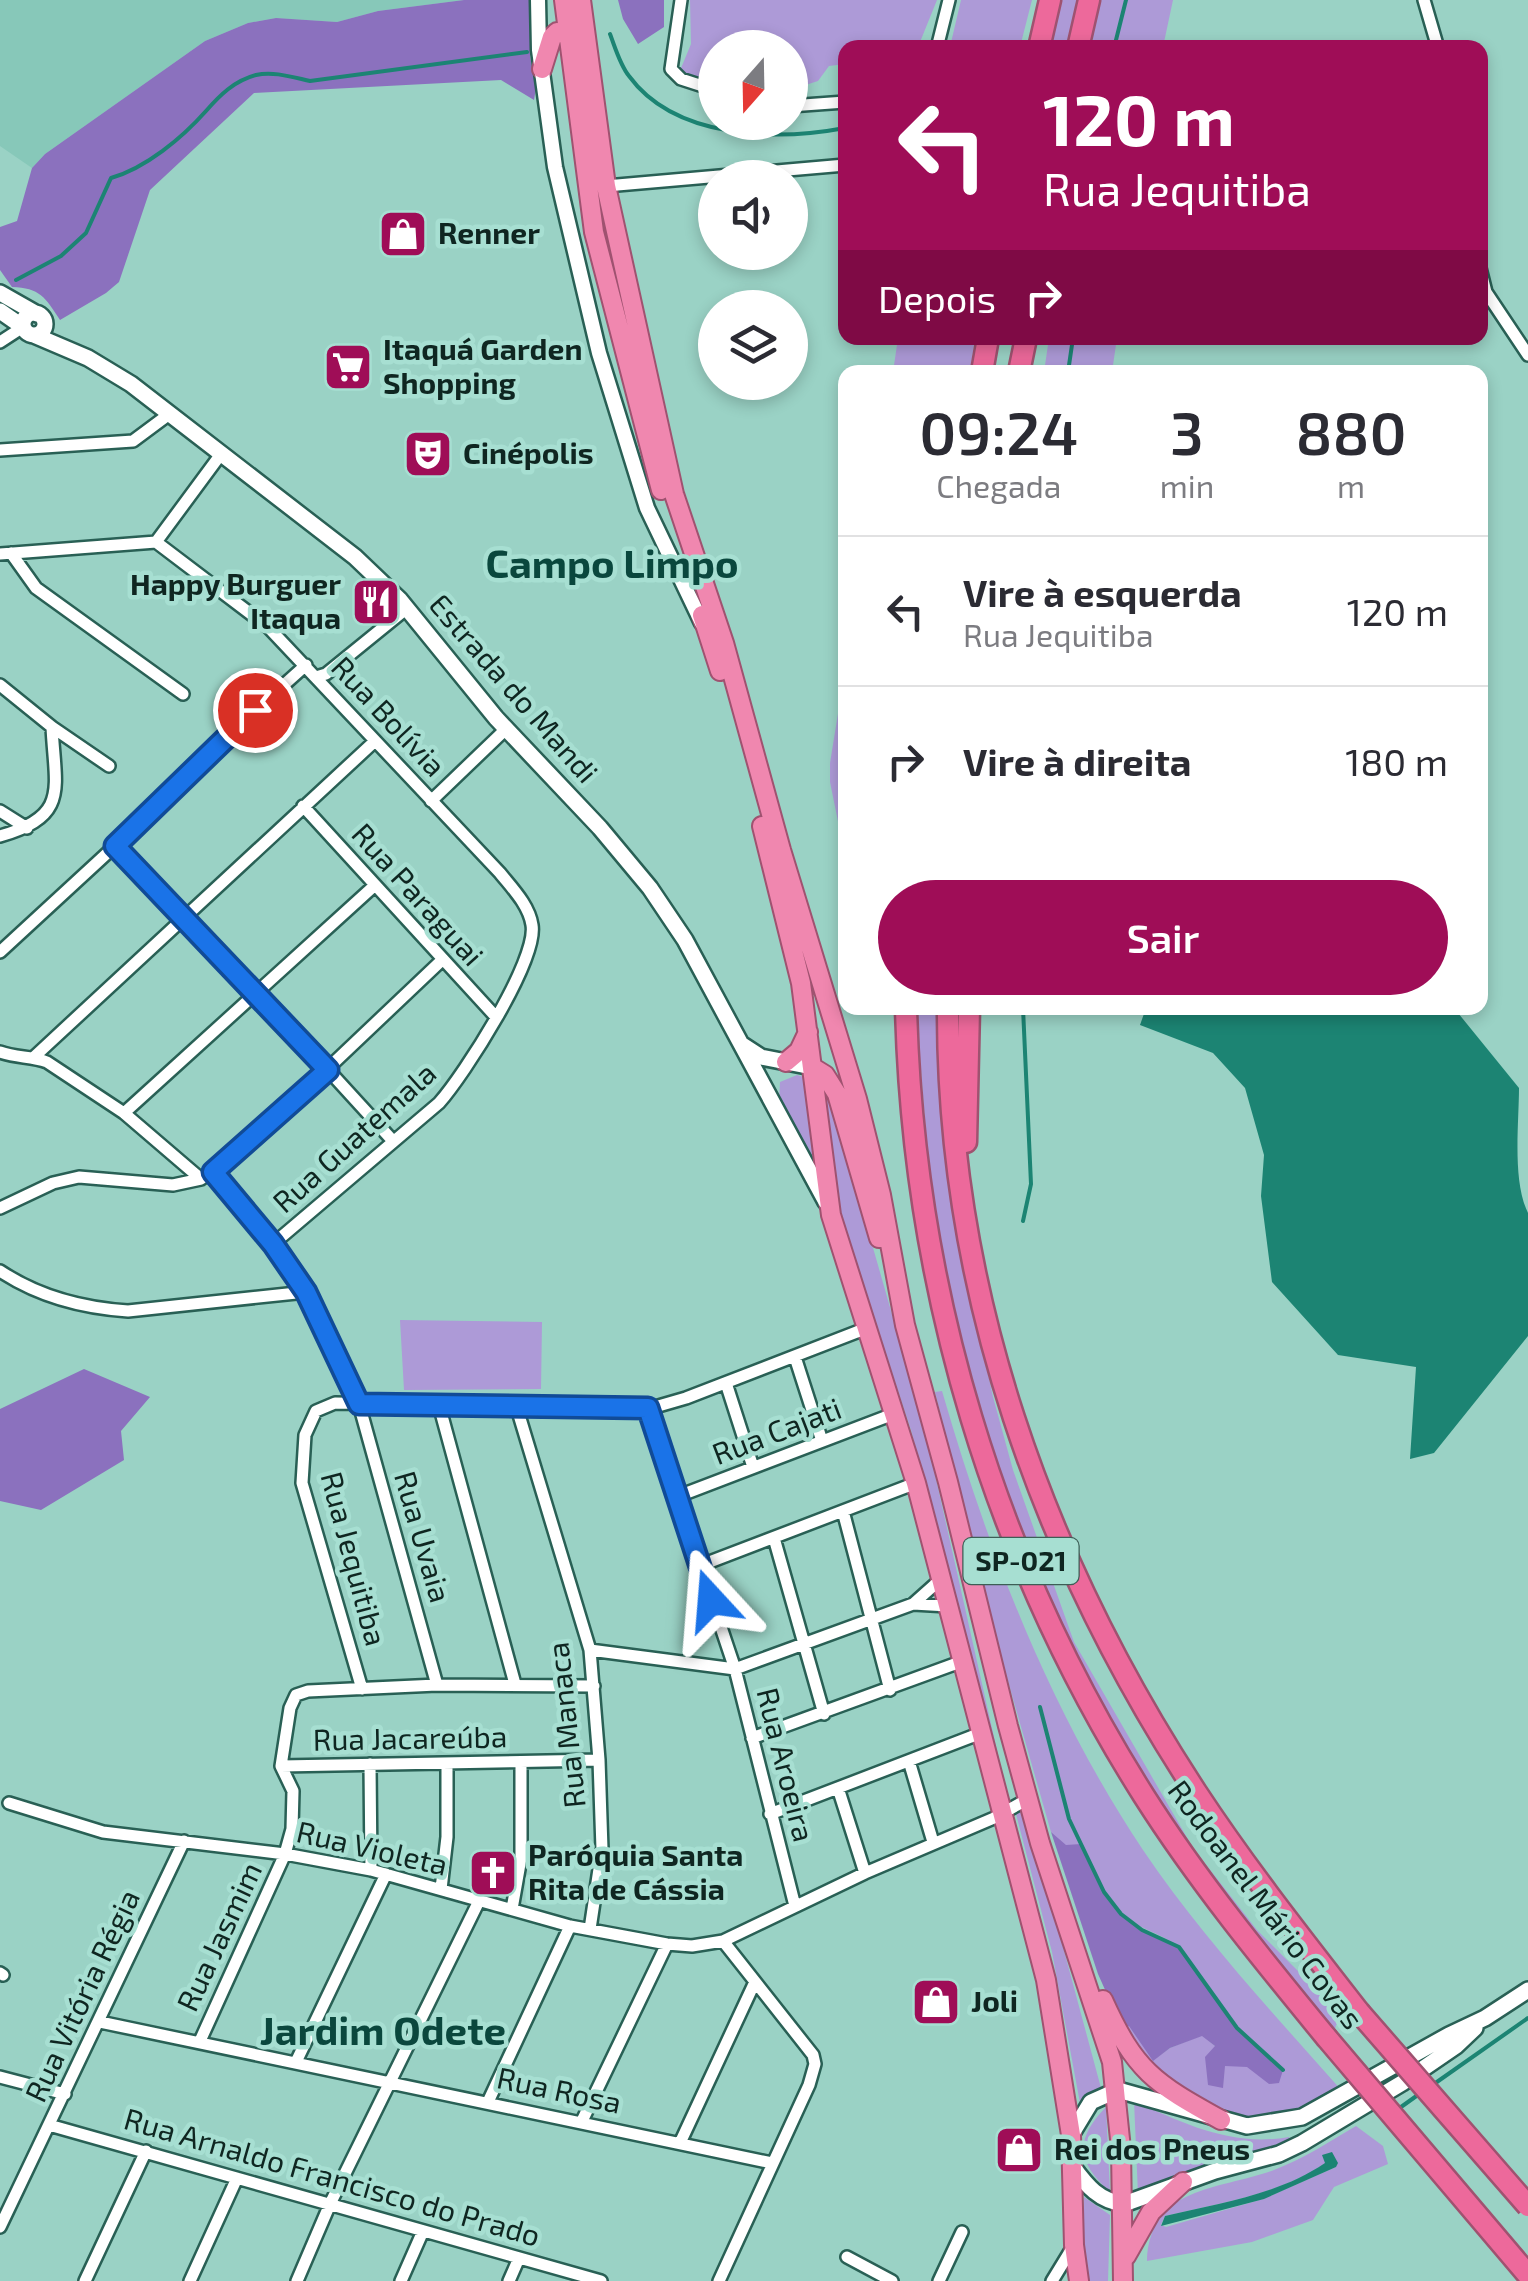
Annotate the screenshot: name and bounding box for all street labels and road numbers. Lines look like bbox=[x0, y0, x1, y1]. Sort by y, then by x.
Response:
street label: Estrada do Mandi bbox=[423, 586, 606, 789]
street label: Rua Bolívia bbox=[325, 648, 454, 783]
street label: Rua Paraguai bbox=[345, 815, 492, 972]
street label: Rua Guatemala bbox=[265, 1054, 443, 1219]
street label: Rua Cajati bbox=[707, 1389, 846, 1471]
street label: Rua Uvaia bbox=[388, 1467, 460, 1606]
street label: Rua Jequitiba bbox=[314, 1468, 395, 1649]
road number: SP-021 bbox=[964, 1538, 1078, 1584]
street label: Rua Manaca bbox=[538, 1640, 592, 1810]
street label: Rua Aroeira bbox=[750, 1684, 823, 1845]
street label: Rua Jacareúba bbox=[312, 1717, 507, 1757]
street label: Rodoanel Mário Covas bbox=[1161, 1772, 1372, 2035]
street label: Rua Violeta bbox=[293, 1812, 451, 1882]
street label: Rua Jasmim bbox=[168, 1856, 268, 2016]
street label: Rua Vitória Régia bbox=[16, 1883, 146, 2107]
street label: Rua Rosa bbox=[494, 2058, 625, 2120]
street label: Rua Arnaldo Francisco do Prado bbox=[120, 2099, 545, 2253]

